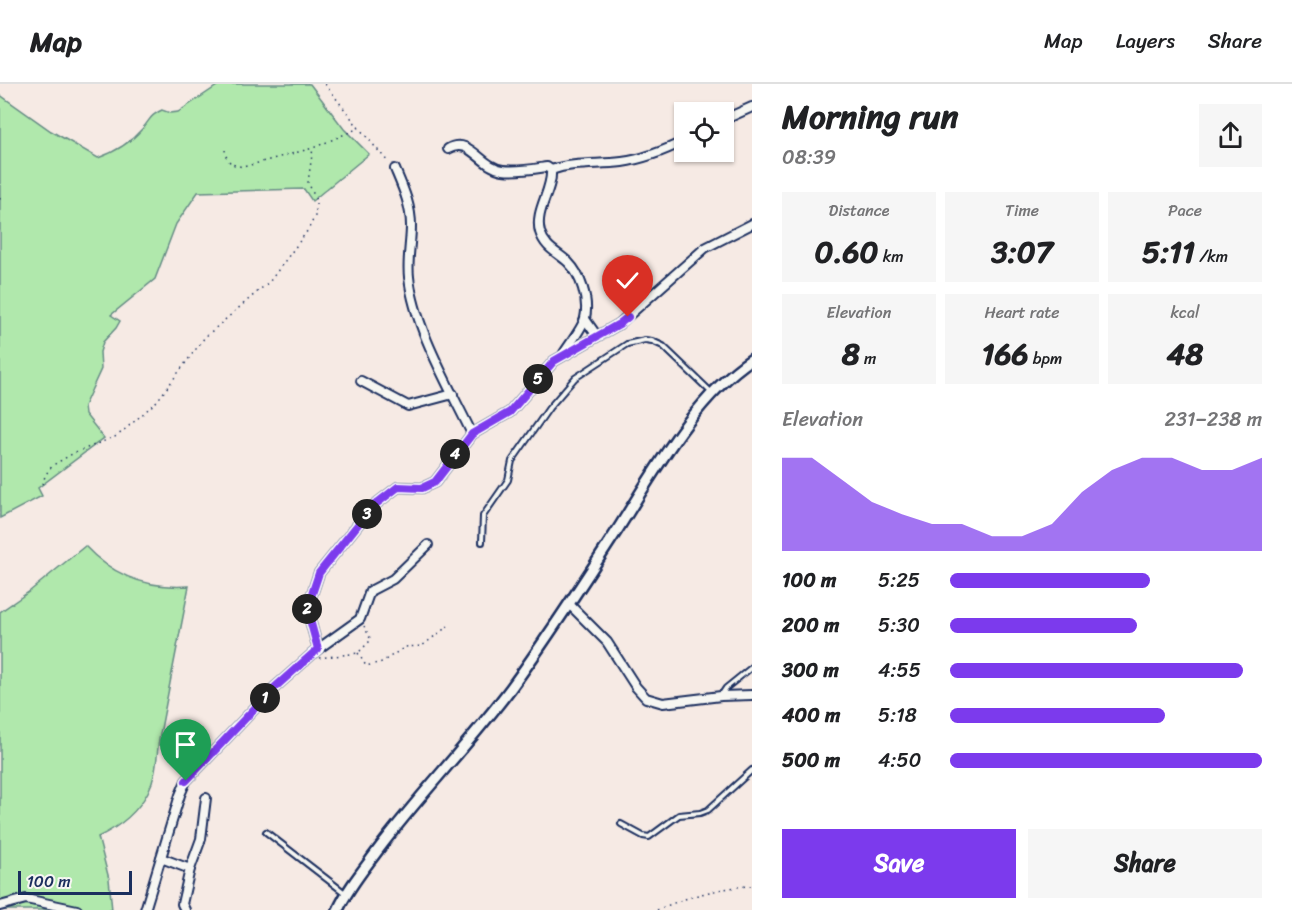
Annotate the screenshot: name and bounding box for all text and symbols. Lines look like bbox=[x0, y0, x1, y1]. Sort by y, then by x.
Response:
text: Map bbox=[30, 17, 82, 66]
text: Map bbox=[1044, 22, 1083, 60]
text: Layers bbox=[1116, 22, 1175, 60]
text: Share bbox=[1208, 22, 1262, 60]
text: Morning run bbox=[782, 88, 958, 146]
map controls bbox=[674, 102, 734, 162]
button: locate bbox=[674, 102, 734, 162]
button: share bbox=[1199, 104, 1262, 167]
text: 08:39 bbox=[782, 140, 836, 175]
text: Distance bbox=[829, 196, 889, 225]
text: Time bbox=[1005, 196, 1039, 225]
text: Pace bbox=[1168, 196, 1202, 225]
text: 0.60 bbox=[815, 225, 879, 279]
text: 3:07 bbox=[991, 225, 1053, 279]
text: 5:11 bbox=[1142, 225, 1195, 279]
text: km bbox=[879, 242, 903, 271]
text: /km bbox=[1195, 242, 1228, 271]
pin bbox=[602, 255, 653, 317]
icon: check bbox=[611, 264, 644, 297]
text: Elevation bbox=[827, 298, 891, 327]
text: Heart rate bbox=[984, 298, 1060, 327]
text: kcal bbox=[1170, 298, 1200, 327]
text: 8 bbox=[842, 327, 860, 381]
text: 166 bbox=[982, 327, 1029, 381]
text: 48 bbox=[1167, 327, 1203, 381]
text: m bbox=[860, 344, 876, 373]
text: bpm bbox=[1029, 344, 1062, 373]
pin: 5 bbox=[523, 364, 553, 394]
text: 5 bbox=[533, 364, 543, 393]
text: Elevation bbox=[782, 402, 863, 437]
text: 231–238 m bbox=[1164, 402, 1262, 437]
pin: 4 bbox=[440, 439, 470, 469]
text: 4 bbox=[450, 439, 460, 468]
pin: 3 bbox=[352, 499, 382, 529]
text: 3 bbox=[363, 499, 371, 528]
text: 100 m bbox=[782, 563, 836, 598]
text: 5:25 bbox=[878, 563, 920, 598]
pin: 2 bbox=[292, 594, 322, 624]
text: 2 bbox=[302, 594, 312, 623]
text: 200 m bbox=[782, 608, 839, 643]
text: 5:30 bbox=[878, 608, 920, 643]
text: 300 m bbox=[782, 653, 839, 688]
text: 4:55 bbox=[878, 653, 921, 688]
pin: 1 bbox=[250, 683, 280, 713]
text: 1 bbox=[262, 683, 268, 712]
text: 400 m bbox=[782, 698, 840, 733]
text: 5:18 bbox=[878, 698, 917, 733]
pin bbox=[160, 719, 211, 781]
icon: arrive bbox=[169, 728, 202, 761]
text: 500 m bbox=[782, 743, 840, 778]
text: 4:50 bbox=[878, 743, 921, 778]
button: Save bbox=[782, 829, 1016, 898]
button: Share bbox=[1028, 829, 1262, 898]
text: 100 m bbox=[27, 867, 71, 896]
scale bar bbox=[18, 868, 132, 896]

